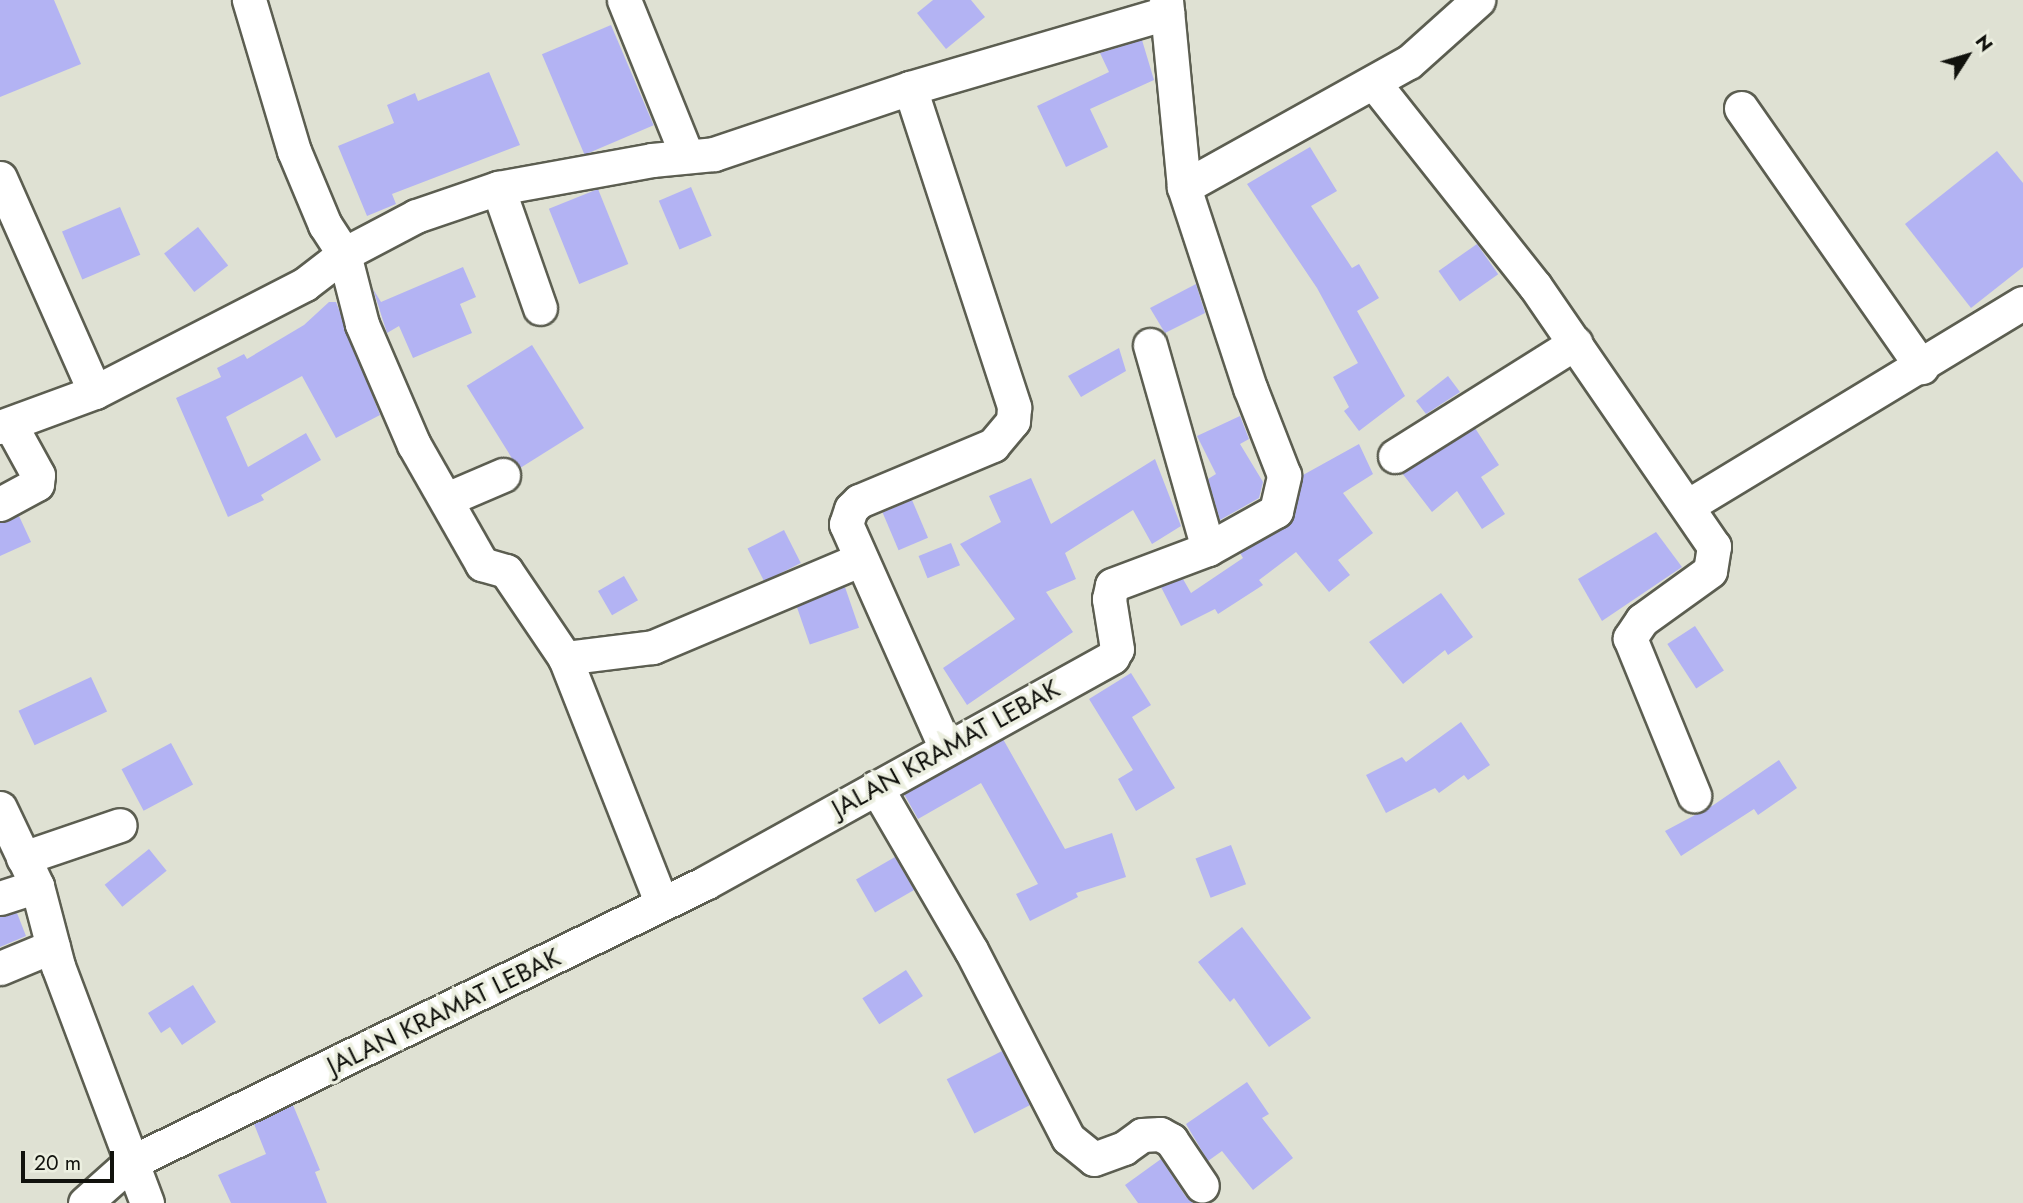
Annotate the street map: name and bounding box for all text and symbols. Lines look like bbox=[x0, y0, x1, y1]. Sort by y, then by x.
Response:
north arrow bbox=[1932, 21, 2002, 91]
text: N bbox=[1969, 29, 1999, 57]
street label: JALAN KRAMAT LEBAK bbox=[827, 673, 1065, 825]
street label: JALAN KRAMAT LEBAK bbox=[322, 942, 566, 1082]
scale bar bbox=[24, 1136, 117, 1180]
text: 20 m bbox=[34, 1148, 81, 1178]

